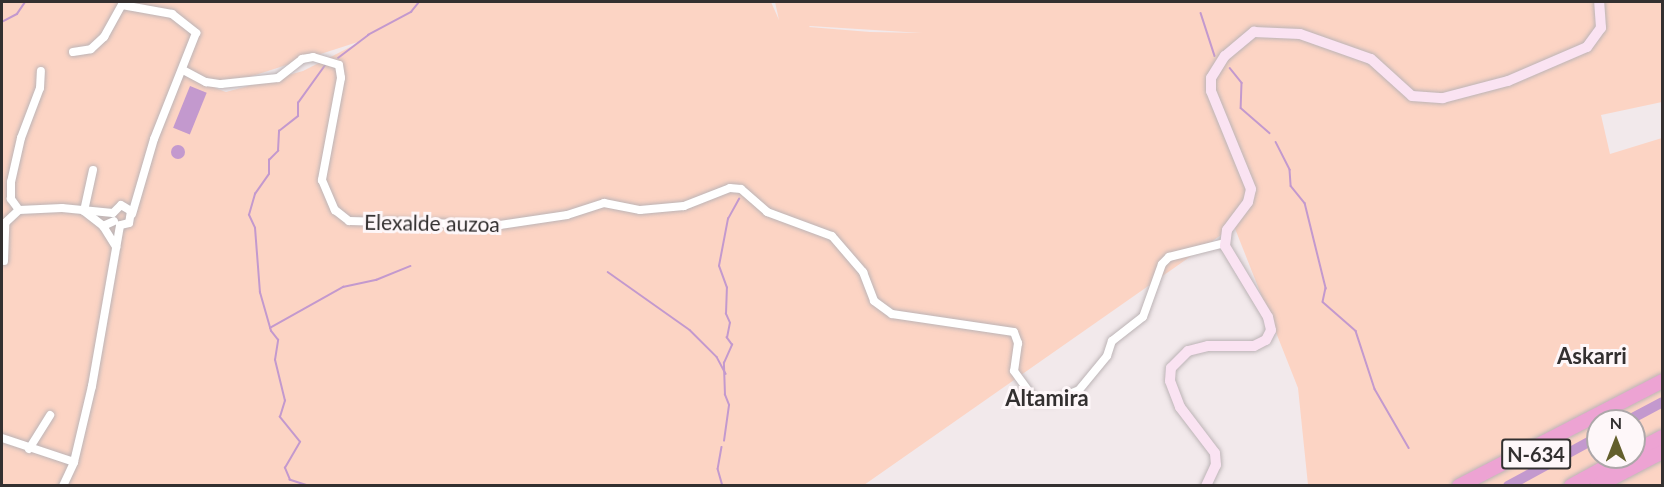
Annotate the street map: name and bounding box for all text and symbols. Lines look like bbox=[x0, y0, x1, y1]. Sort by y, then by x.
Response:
street label: Elexalde auzoa bbox=[364, 209, 500, 237]
district label: Askarri bbox=[1557, 343, 1627, 369]
district label: Altamira bbox=[1005, 385, 1089, 411]
north arrow bbox=[1586, 409, 1646, 469]
text: N bbox=[1610, 413, 1622, 432]
road number: N-634 bbox=[1500, 437, 1572, 471]

